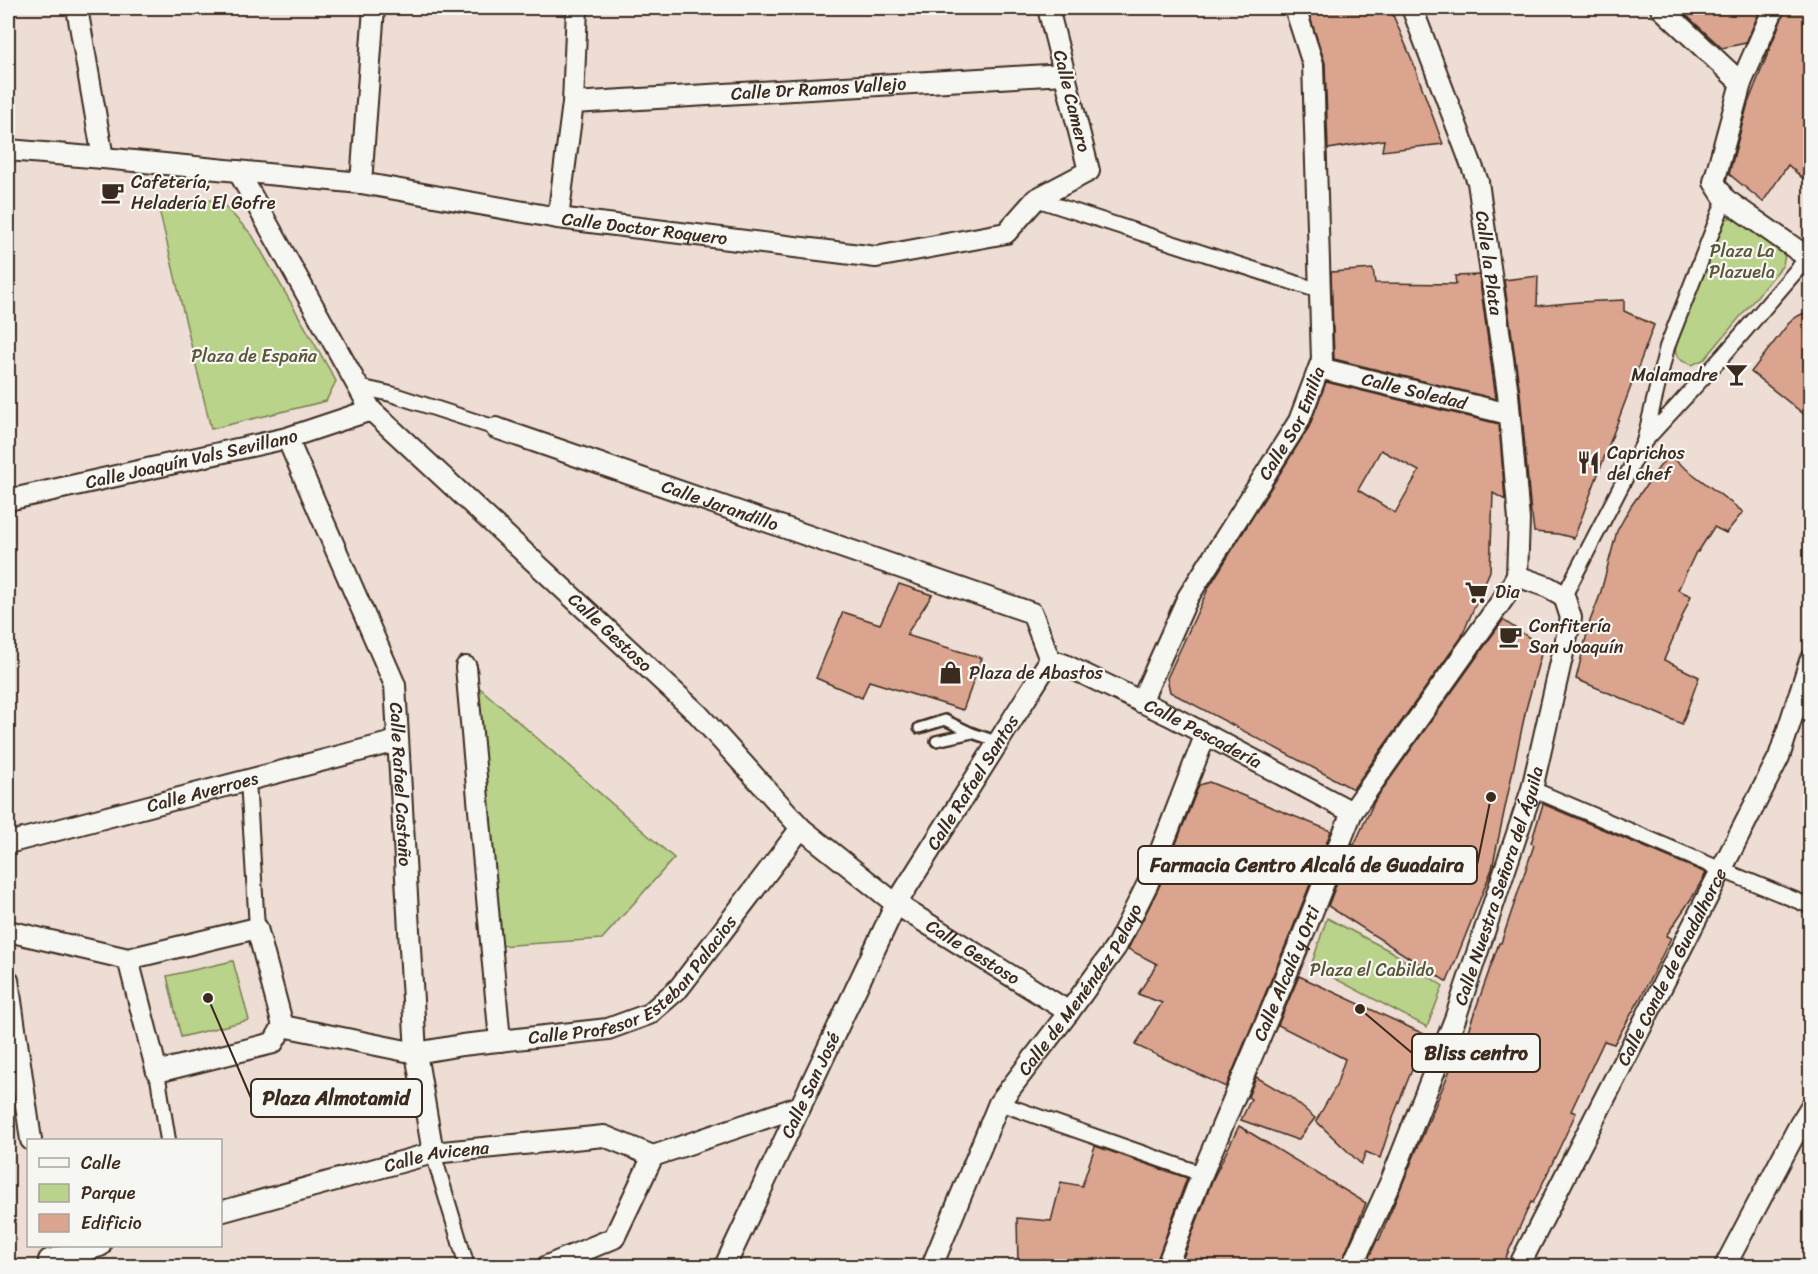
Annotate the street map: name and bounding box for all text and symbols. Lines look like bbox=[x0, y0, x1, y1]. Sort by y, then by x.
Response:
street label: Calle Camero bbox=[1044, 47, 1100, 155]
street label: Calle Dr Ramos Vallejo bbox=[730, 67, 907, 110]
place label: Cafetería, Heladería El Gofre bbox=[131, 166, 276, 219]
cafe icon: Cafetería, Heladería El Gofre bbox=[100, 179, 126, 205]
street label: Calle Doctor Roquero bbox=[560, 203, 729, 255]
street label: Calle la Plata bbox=[1466, 209, 1512, 318]
park label: Plaza La Plazuela bbox=[1709, 235, 1775, 288]
park label: Plaza de España bbox=[191, 340, 318, 372]
place label: Malamadre bbox=[1631, 359, 1718, 391]
street label: Calle Sor Emilia bbox=[1249, 362, 1334, 487]
bar icon: Malamadre bbox=[1723, 362, 1749, 388]
street label: Calle Soledad bbox=[1358, 363, 1472, 420]
street label: Calle Joaquín Vals Sevillano bbox=[82, 420, 302, 498]
place label: Caprichos del chef bbox=[1607, 437, 1685, 490]
restaurant icon: Caprichos del chef bbox=[1576, 450, 1602, 476]
street label: Calle Jarandillo bbox=[657, 470, 783, 540]
place label: Dia bbox=[1495, 576, 1521, 608]
supermarket icon: Dia bbox=[1464, 579, 1490, 605]
street label: Calle Gestoso bbox=[560, 584, 660, 680]
place label: Confitería San Joaquín bbox=[1529, 610, 1624, 663]
cafe icon: Confitería San Joaquín bbox=[1498, 623, 1524, 649]
place label: Plaza de Abastos bbox=[969, 657, 1104, 689]
shop icon: Plaza de Abastos bbox=[938, 660, 964, 686]
street label: Calle Pescadería bbox=[1139, 689, 1268, 778]
street label: Calle Rafael Castaño bbox=[380, 701, 421, 867]
street label: Calle Rafael Santos bbox=[918, 708, 1028, 857]
street label: Calle Averroes bbox=[143, 762, 262, 822]
street label: Calle Nuestra Señora del Águila bbox=[1445, 763, 1553, 1010]
callout: Farmacia Centro Alcalá de Guadaira bbox=[1138, 846, 1477, 884]
text: Farmacia Centro Alcalá de Guadaira bbox=[1149, 848, 1464, 883]
street label: Calle Conde de Guadalhorce bbox=[1608, 862, 1736, 1072]
street label: Calle de Menéndez Pelayo bbox=[1009, 898, 1151, 1083]
street label: Calle Alcalá y Orti bbox=[1244, 900, 1329, 1046]
street label: Calle Profesor Esteban Palacios bbox=[527, 908, 746, 1054]
street label: Calle Gestoso bbox=[919, 910, 1026, 994]
park label: Plaza el Cabildo bbox=[1310, 954, 1434, 986]
street label: Calle San José bbox=[772, 1027, 849, 1144]
callout: Bliss centro bbox=[1412, 1034, 1540, 1072]
text: Bliss centro bbox=[1424, 1036, 1528, 1071]
callout: Plaza Almotamid bbox=[251, 1079, 422, 1117]
text: Plaza Almotamid bbox=[263, 1081, 412, 1116]
street label: Calle Avicena bbox=[380, 1131, 492, 1182]
legend bbox=[27, 1139, 222, 1247]
text: Calle bbox=[81, 1147, 121, 1179]
text: Parque bbox=[81, 1177, 136, 1209]
text: Edificio bbox=[81, 1207, 142, 1239]

